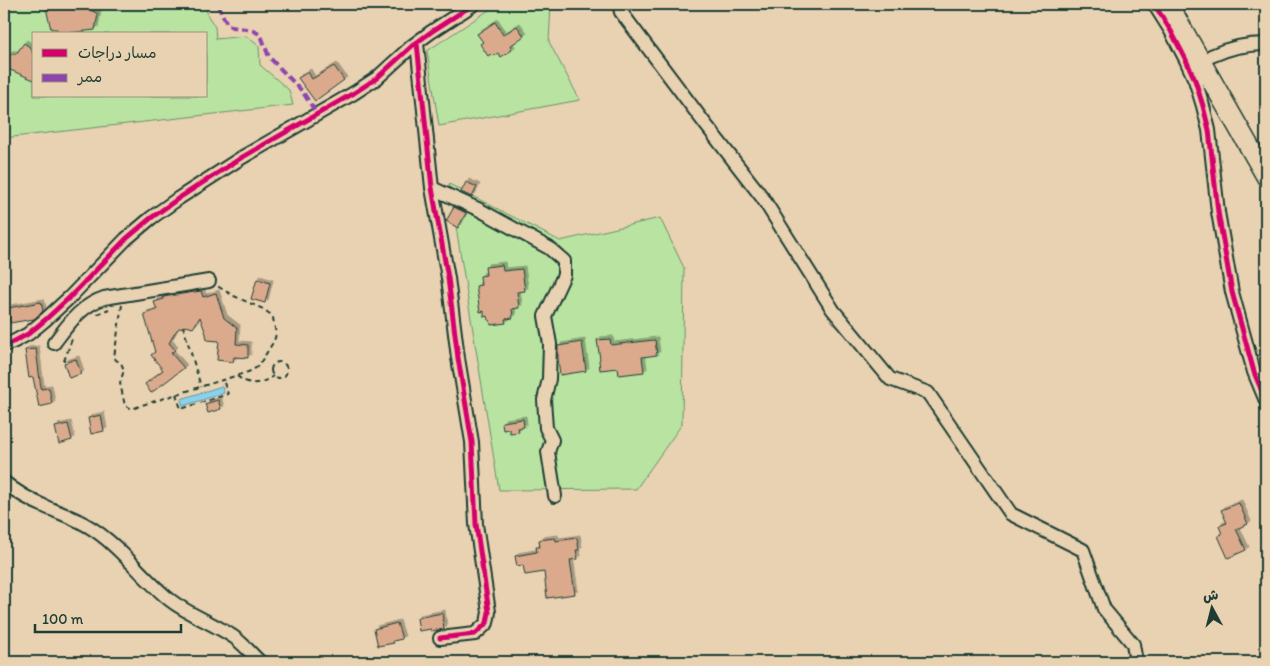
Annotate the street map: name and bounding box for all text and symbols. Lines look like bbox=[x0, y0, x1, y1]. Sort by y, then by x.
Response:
legend bbox=[32, 32, 208, 98]
text: مسار دراجات bbox=[78, 44, 157, 62]
text: ممر bbox=[76, 68, 102, 86]
north arrow bbox=[1188, 584, 1238, 634]
text: ش bbox=[1202, 586, 1219, 605]
scale bar bbox=[35, 601, 181, 633]
text: 100 m bbox=[42, 610, 84, 628]

